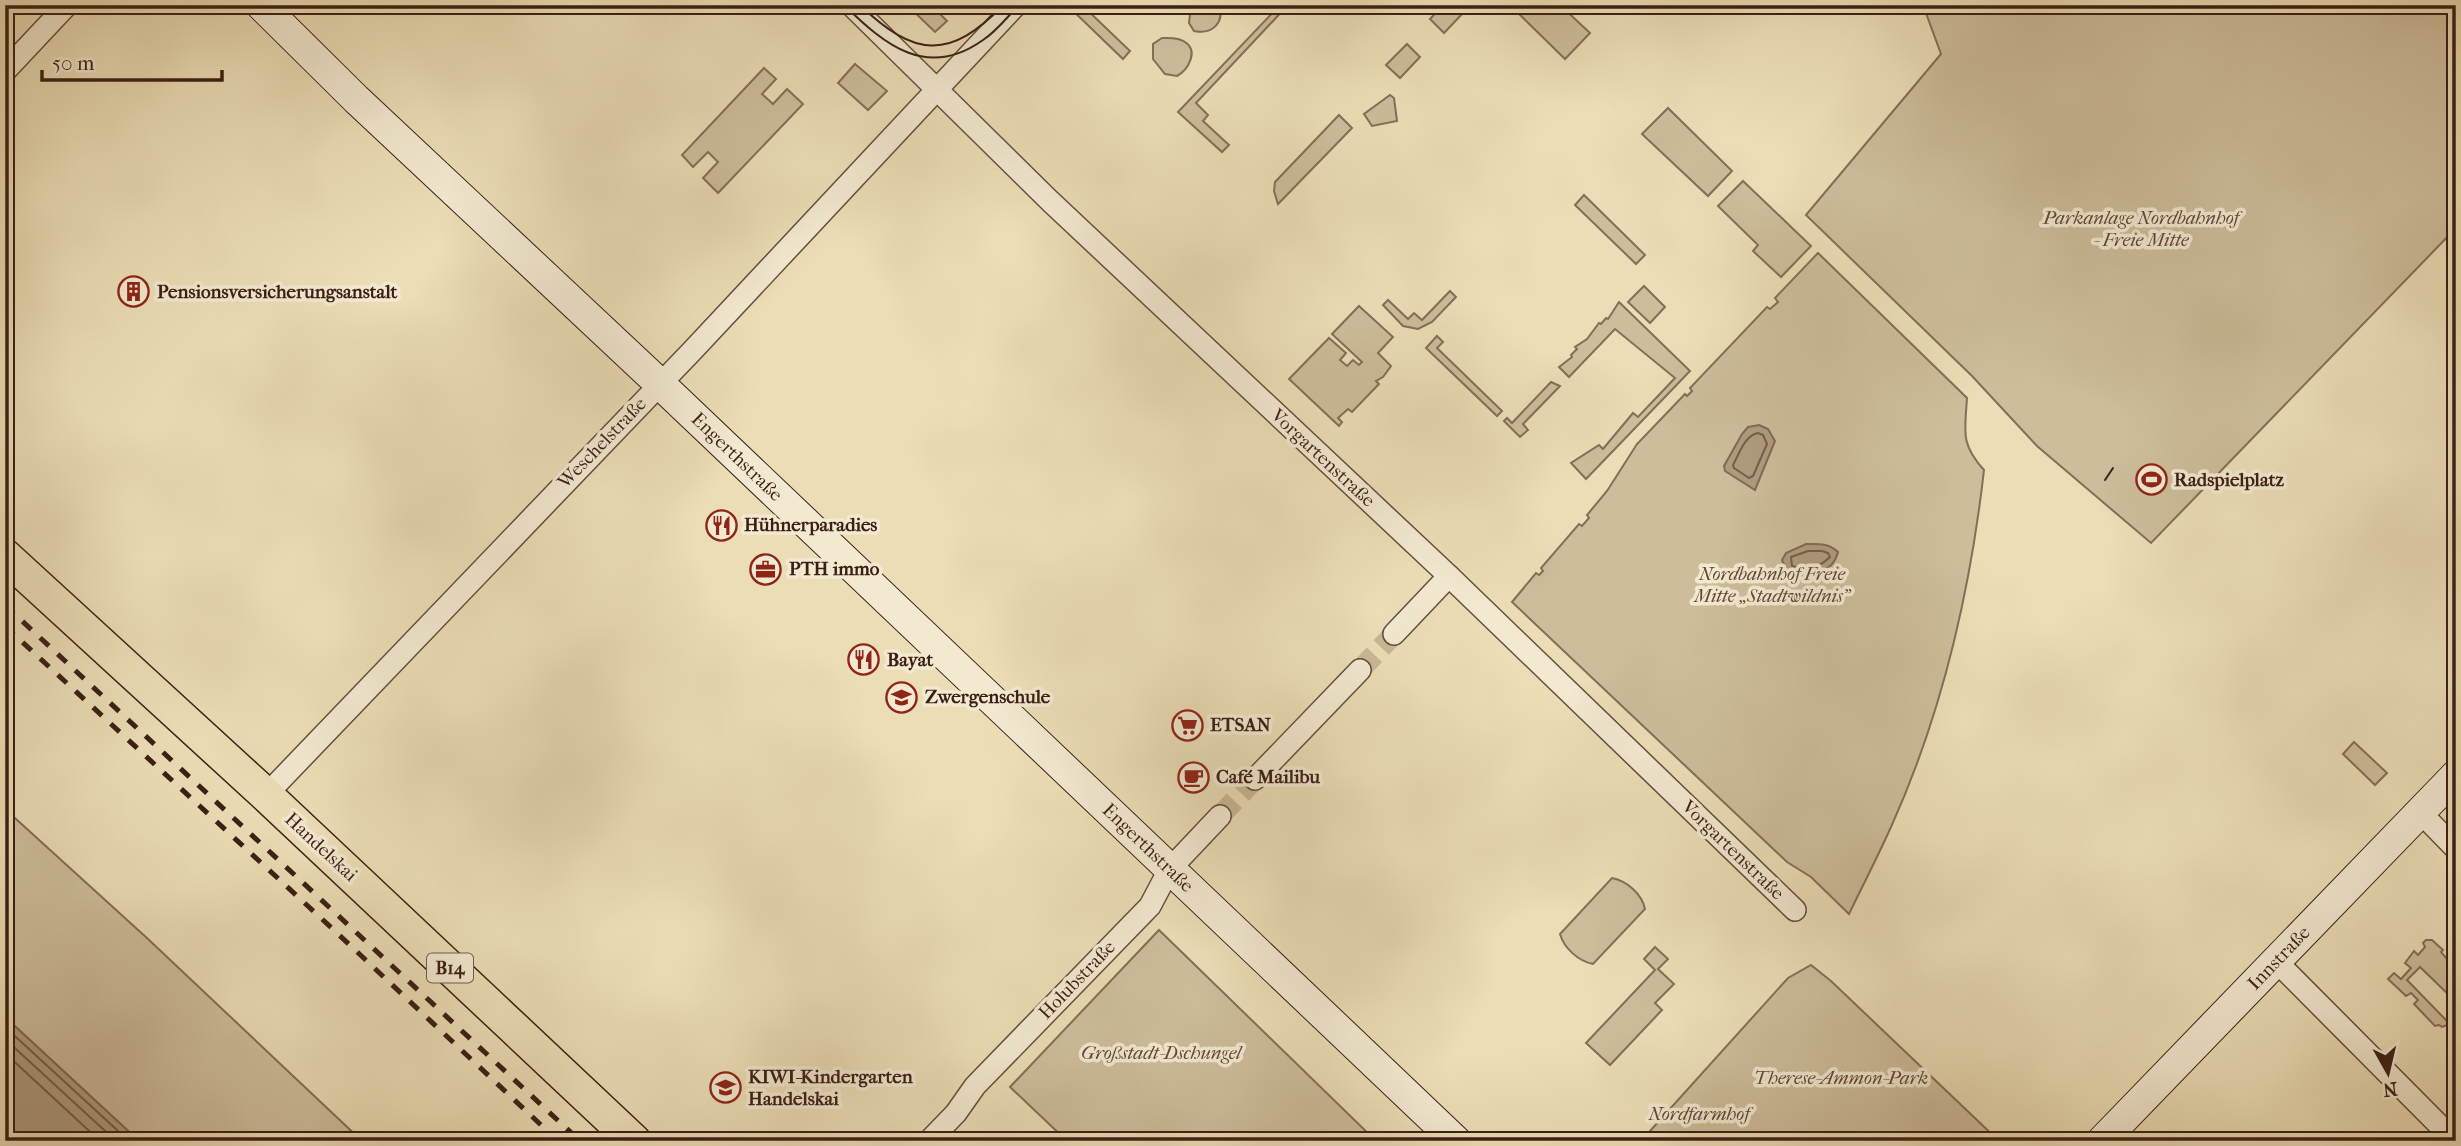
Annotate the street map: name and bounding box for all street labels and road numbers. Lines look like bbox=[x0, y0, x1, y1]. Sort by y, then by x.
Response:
street label: Weschelstraße bbox=[552, 393, 651, 494]
street label: Vorgartenstraße bbox=[1266, 404, 1379, 512]
street label: Engerthstraße bbox=[687, 408, 787, 506]
street label: Vorgartenstraße bbox=[1677, 795, 1789, 904]
street label: Engerthstraße bbox=[1098, 799, 1198, 897]
street label: Handelskai bbox=[280, 808, 362, 886]
street label: Innstraße bbox=[2243, 922, 2315, 994]
street label: Holubstraße bbox=[1034, 936, 1120, 1024]
road number: B14 bbox=[427, 953, 473, 982]

